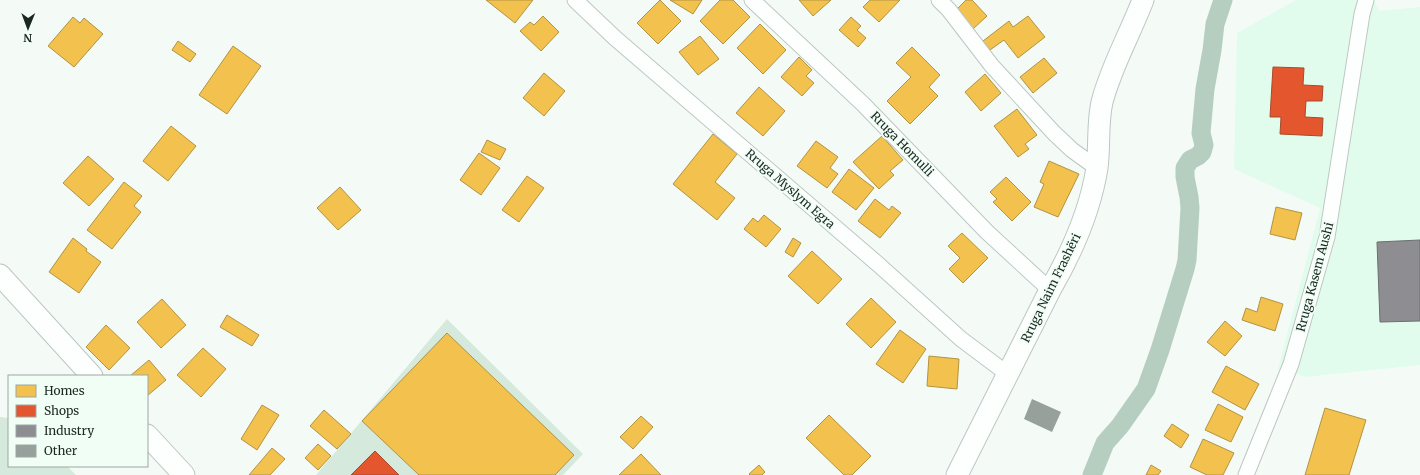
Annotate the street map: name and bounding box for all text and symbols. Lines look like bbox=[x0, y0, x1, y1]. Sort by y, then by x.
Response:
north arrow bbox=[8, 8, 48, 48]
text: N bbox=[23, 31, 32, 45]
street label: Rruga Homulli bbox=[868, 108, 937, 179]
street label: Rruga Myslym Egra bbox=[743, 146, 839, 232]
street label: Rruga Kasem Aushi bbox=[1293, 220, 1336, 333]
street label: Rruga Naim Frashëri bbox=[1018, 231, 1084, 345]
legend bbox=[8, 375, 148, 467]
text: Homes bbox=[44, 383, 85, 398]
text: Shops bbox=[44, 403, 79, 418]
text: Industry bbox=[44, 423, 94, 438]
text: Other bbox=[44, 443, 78, 458]

